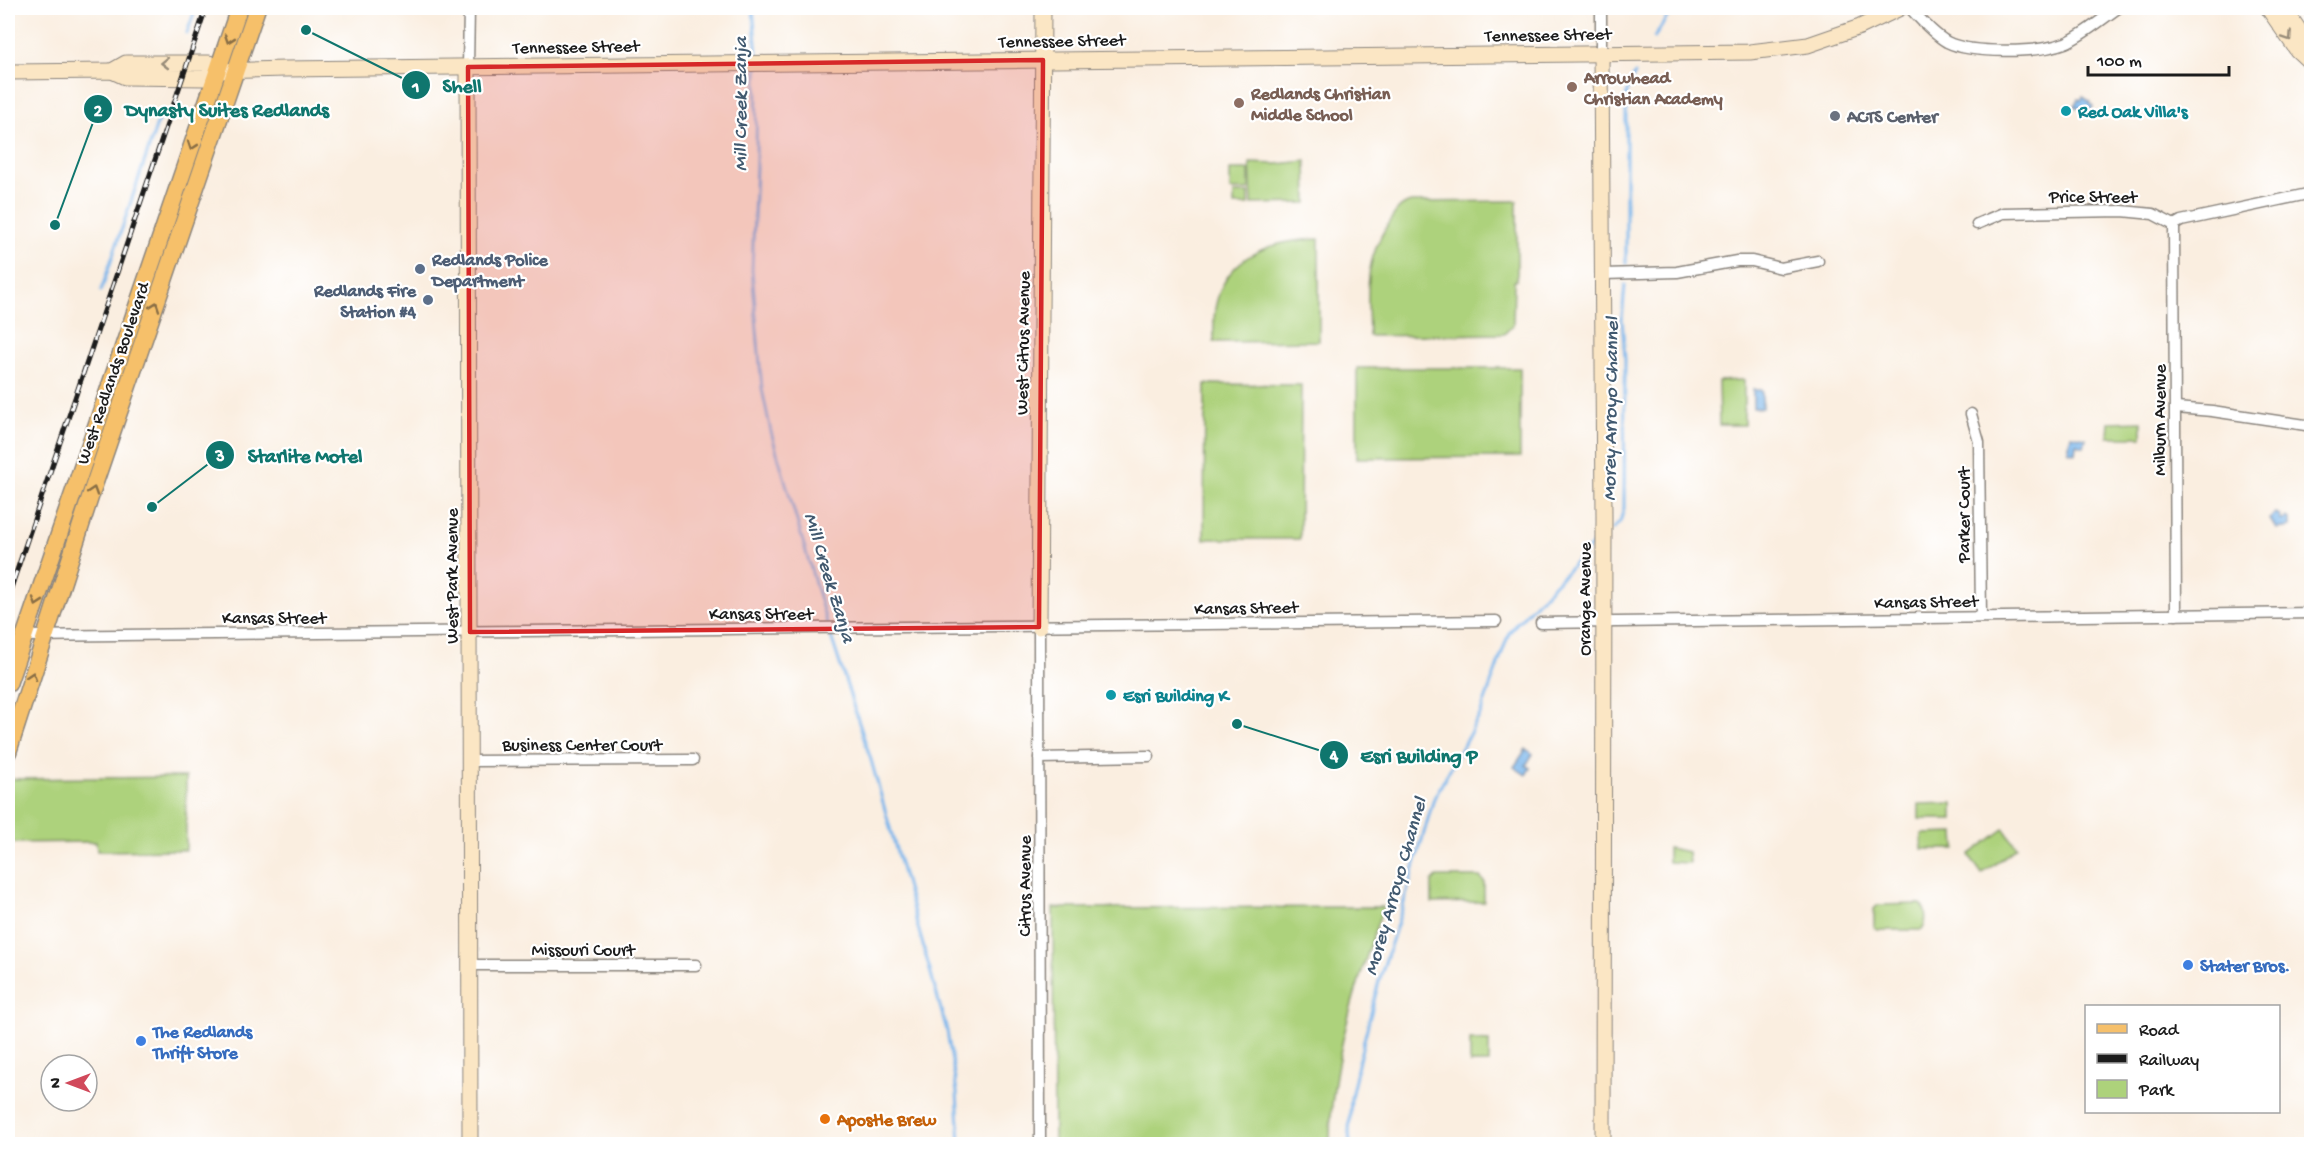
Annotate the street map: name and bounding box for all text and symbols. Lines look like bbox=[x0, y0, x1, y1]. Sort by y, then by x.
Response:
street label: Tennessee Street bbox=[1484, 25, 1613, 48]
one-way arrow bbox=[2281, 30, 2292, 41]
street label: Tennessee Street bbox=[998, 31, 1127, 54]
one-way arrow bbox=[223, 33, 236, 44]
water label: Mill Creek Zanja bbox=[731, 35, 754, 171]
street label: Tennessee Street bbox=[512, 37, 641, 60]
scale bar bbox=[2088, 39, 2229, 77]
text: 100 m bbox=[2096, 52, 2142, 73]
one-way arrow bbox=[161, 57, 170, 69]
callout: Shell bbox=[401, 66, 494, 104]
place label: Arrowhead Christian Academy bbox=[1583, 69, 1723, 111]
text: Shell bbox=[442, 77, 482, 100]
text: 1 bbox=[411, 78, 420, 99]
marker: Arrowhead Christian Academy bbox=[1565, 80, 1579, 94]
place label: Redlands Christian Middle School bbox=[1250, 85, 1391, 127]
callout: Dynasty Suites Redlands bbox=[83, 90, 341, 128]
marker: Redlands Christian Middle School bbox=[1232, 96, 1246, 110]
text: Dynasty Suites Redlands bbox=[123, 101, 331, 124]
text: 2 bbox=[94, 102, 103, 123]
place label: Red Oak Villa's bbox=[2077, 103, 2189, 124]
marker: Red Oak Villa's bbox=[2059, 104, 2073, 118]
place label: ACTS Center bbox=[1846, 108, 1940, 129]
marker: ACTS Center bbox=[1828, 109, 1842, 123]
one-way arrow bbox=[186, 141, 199, 151]
street label: Price Street bbox=[2048, 188, 2139, 209]
place label: Redlands Police Department bbox=[430, 251, 548, 293]
marker: Redlands Police Department bbox=[413, 262, 427, 276]
street label: West Citrus Avenue bbox=[1013, 270, 1036, 415]
street label: West Redlands Boulevard bbox=[73, 279, 156, 468]
place label: Redlands Fire Station #4 bbox=[313, 282, 417, 324]
marker: Redlands Fire Station #4 bbox=[421, 293, 435, 307]
one-way arrow bbox=[148, 301, 160, 312]
water label: Morey Arroyo Channel bbox=[1599, 315, 1626, 501]
street label: Milburn Avenue bbox=[2151, 363, 2172, 476]
callout: Starlite Motel bbox=[205, 436, 374, 474]
text: 3 bbox=[214, 447, 225, 468]
text: Starlite Motel bbox=[248, 447, 363, 470]
street label: Parker Court bbox=[1955, 466, 1976, 564]
one-way arrow bbox=[85, 486, 98, 497]
street label: West Park Avenue bbox=[443, 508, 464, 644]
water label: Mill Creek Zanja bbox=[797, 510, 859, 647]
street label: Orange Avenue bbox=[1576, 541, 1597, 656]
street label: Kansas Street bbox=[1874, 592, 1980, 615]
one-way arrow bbox=[31, 596, 44, 607]
street label: Kansas Street bbox=[1194, 598, 1300, 621]
street label: Kansas Street bbox=[709, 605, 815, 626]
street label: Kansas Street bbox=[222, 609, 328, 630]
one-way arrow bbox=[25, 671, 37, 682]
place label: Esri Building K bbox=[1123, 687, 1230, 708]
marker: Esri Building K bbox=[1104, 688, 1118, 702]
street label: Business Center Court bbox=[501, 736, 663, 757]
callout: Esri Building P bbox=[1319, 736, 1490, 774]
text: 4 bbox=[1329, 747, 1339, 768]
text: Esri Building P bbox=[1360, 747, 1478, 770]
water label: Morey Arroyo Channel bbox=[1361, 794, 1434, 979]
street label: Citrus Avenue bbox=[1016, 835, 1037, 936]
street label: Missouri Court bbox=[531, 941, 636, 962]
place label: Stater Bros. bbox=[2200, 957, 2290, 978]
marker: Stater Bros. bbox=[2181, 958, 2195, 972]
legend bbox=[2085, 1005, 2280, 1113]
text: Road bbox=[2139, 1021, 2180, 1042]
place label: The Redlands Thrift Store bbox=[151, 1023, 253, 1065]
marker: The Redlands Thrift Store bbox=[134, 1034, 148, 1048]
text: Railway bbox=[2139, 1051, 2199, 1072]
north arrow bbox=[39, 1053, 99, 1113]
text: N bbox=[48, 1077, 67, 1088]
text: Park bbox=[2138, 1081, 2175, 1102]
place label: Apostle Brew bbox=[836, 1111, 937, 1132]
marker: Apostle Brew bbox=[818, 1112, 832, 1126]

